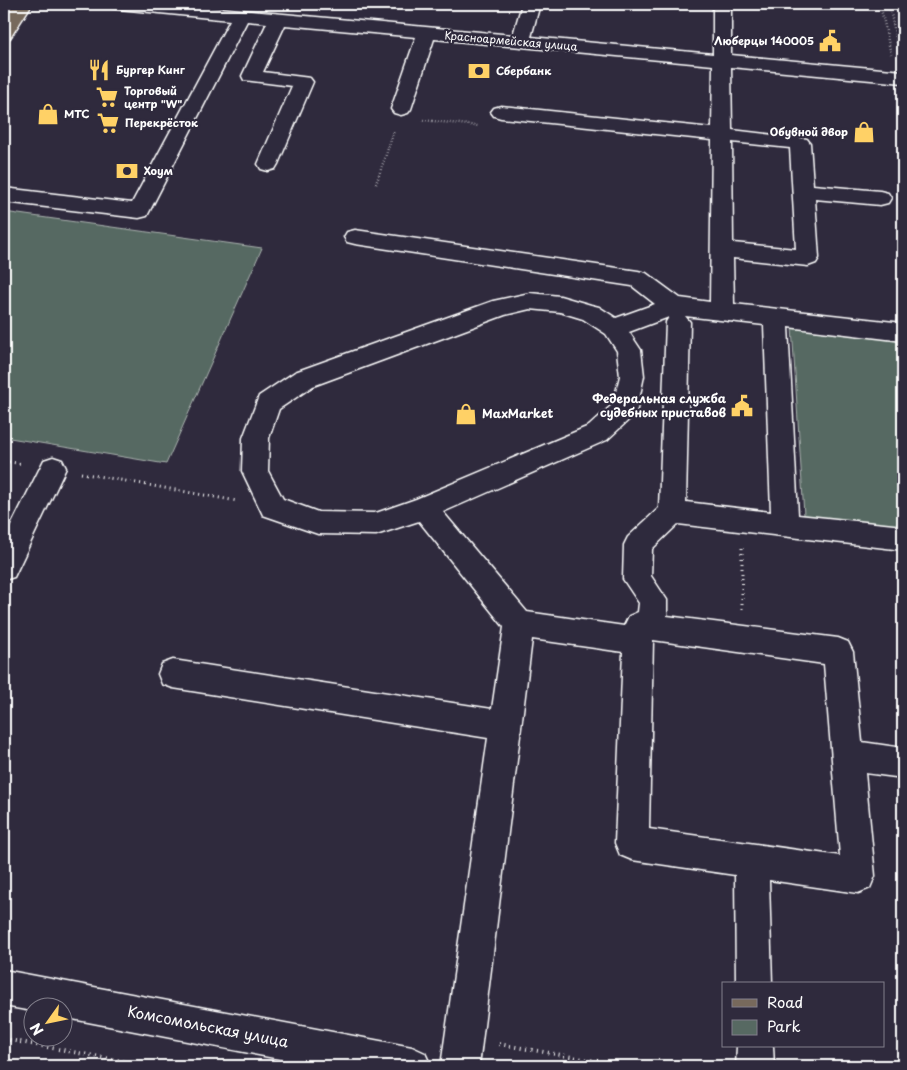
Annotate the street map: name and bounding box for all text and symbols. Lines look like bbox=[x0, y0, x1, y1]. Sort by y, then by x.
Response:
street label: Красноармейская улица bbox=[444, 26, 578, 55]
public building icon: Люберцы 140005 bbox=[817, 28, 843, 54]
place label: Люберцы 140005 bbox=[714, 32, 814, 49]
restaurant icon: Бургер Кинг bbox=[86, 57, 112, 83]
bank icon: Сбербанк bbox=[466, 58, 492, 84]
place label: Бургер Кинг bbox=[116, 61, 186, 78]
place label: Сбербанк bbox=[496, 62, 552, 79]
place label: Торговый центр "W" bbox=[124, 82, 182, 112]
supermarket icon: Торговый центр "W" bbox=[94, 84, 120, 110]
shop icon: МТС bbox=[35, 101, 61, 127]
place label: МТС bbox=[64, 105, 90, 122]
supermarket icon: Перекрёсток bbox=[95, 110, 121, 136]
place label: Перекрёсток bbox=[125, 114, 199, 131]
shop icon: Обувной двор bbox=[851, 119, 877, 145]
place label: Обувной двор bbox=[770, 123, 848, 140]
bank icon: Хоум bbox=[114, 158, 140, 184]
place label: Хоум bbox=[144, 162, 173, 179]
place label: Федеральная служба судебных приставов bbox=[592, 389, 727, 421]
public building icon: Федеральная служба судебных приставов bbox=[729, 393, 755, 419]
shop icon: MaxMarket bbox=[453, 401, 479, 427]
place label: MaxMarket bbox=[482, 404, 553, 422]
legend bbox=[722, 982, 884, 1048]
text: Road bbox=[767, 990, 803, 1013]
north arrow bbox=[22, 998, 72, 1048]
street label: Комсомольская улица bbox=[126, 999, 291, 1053]
text: Park bbox=[767, 1014, 801, 1037]
text: N bbox=[25, 1019, 49, 1040]

